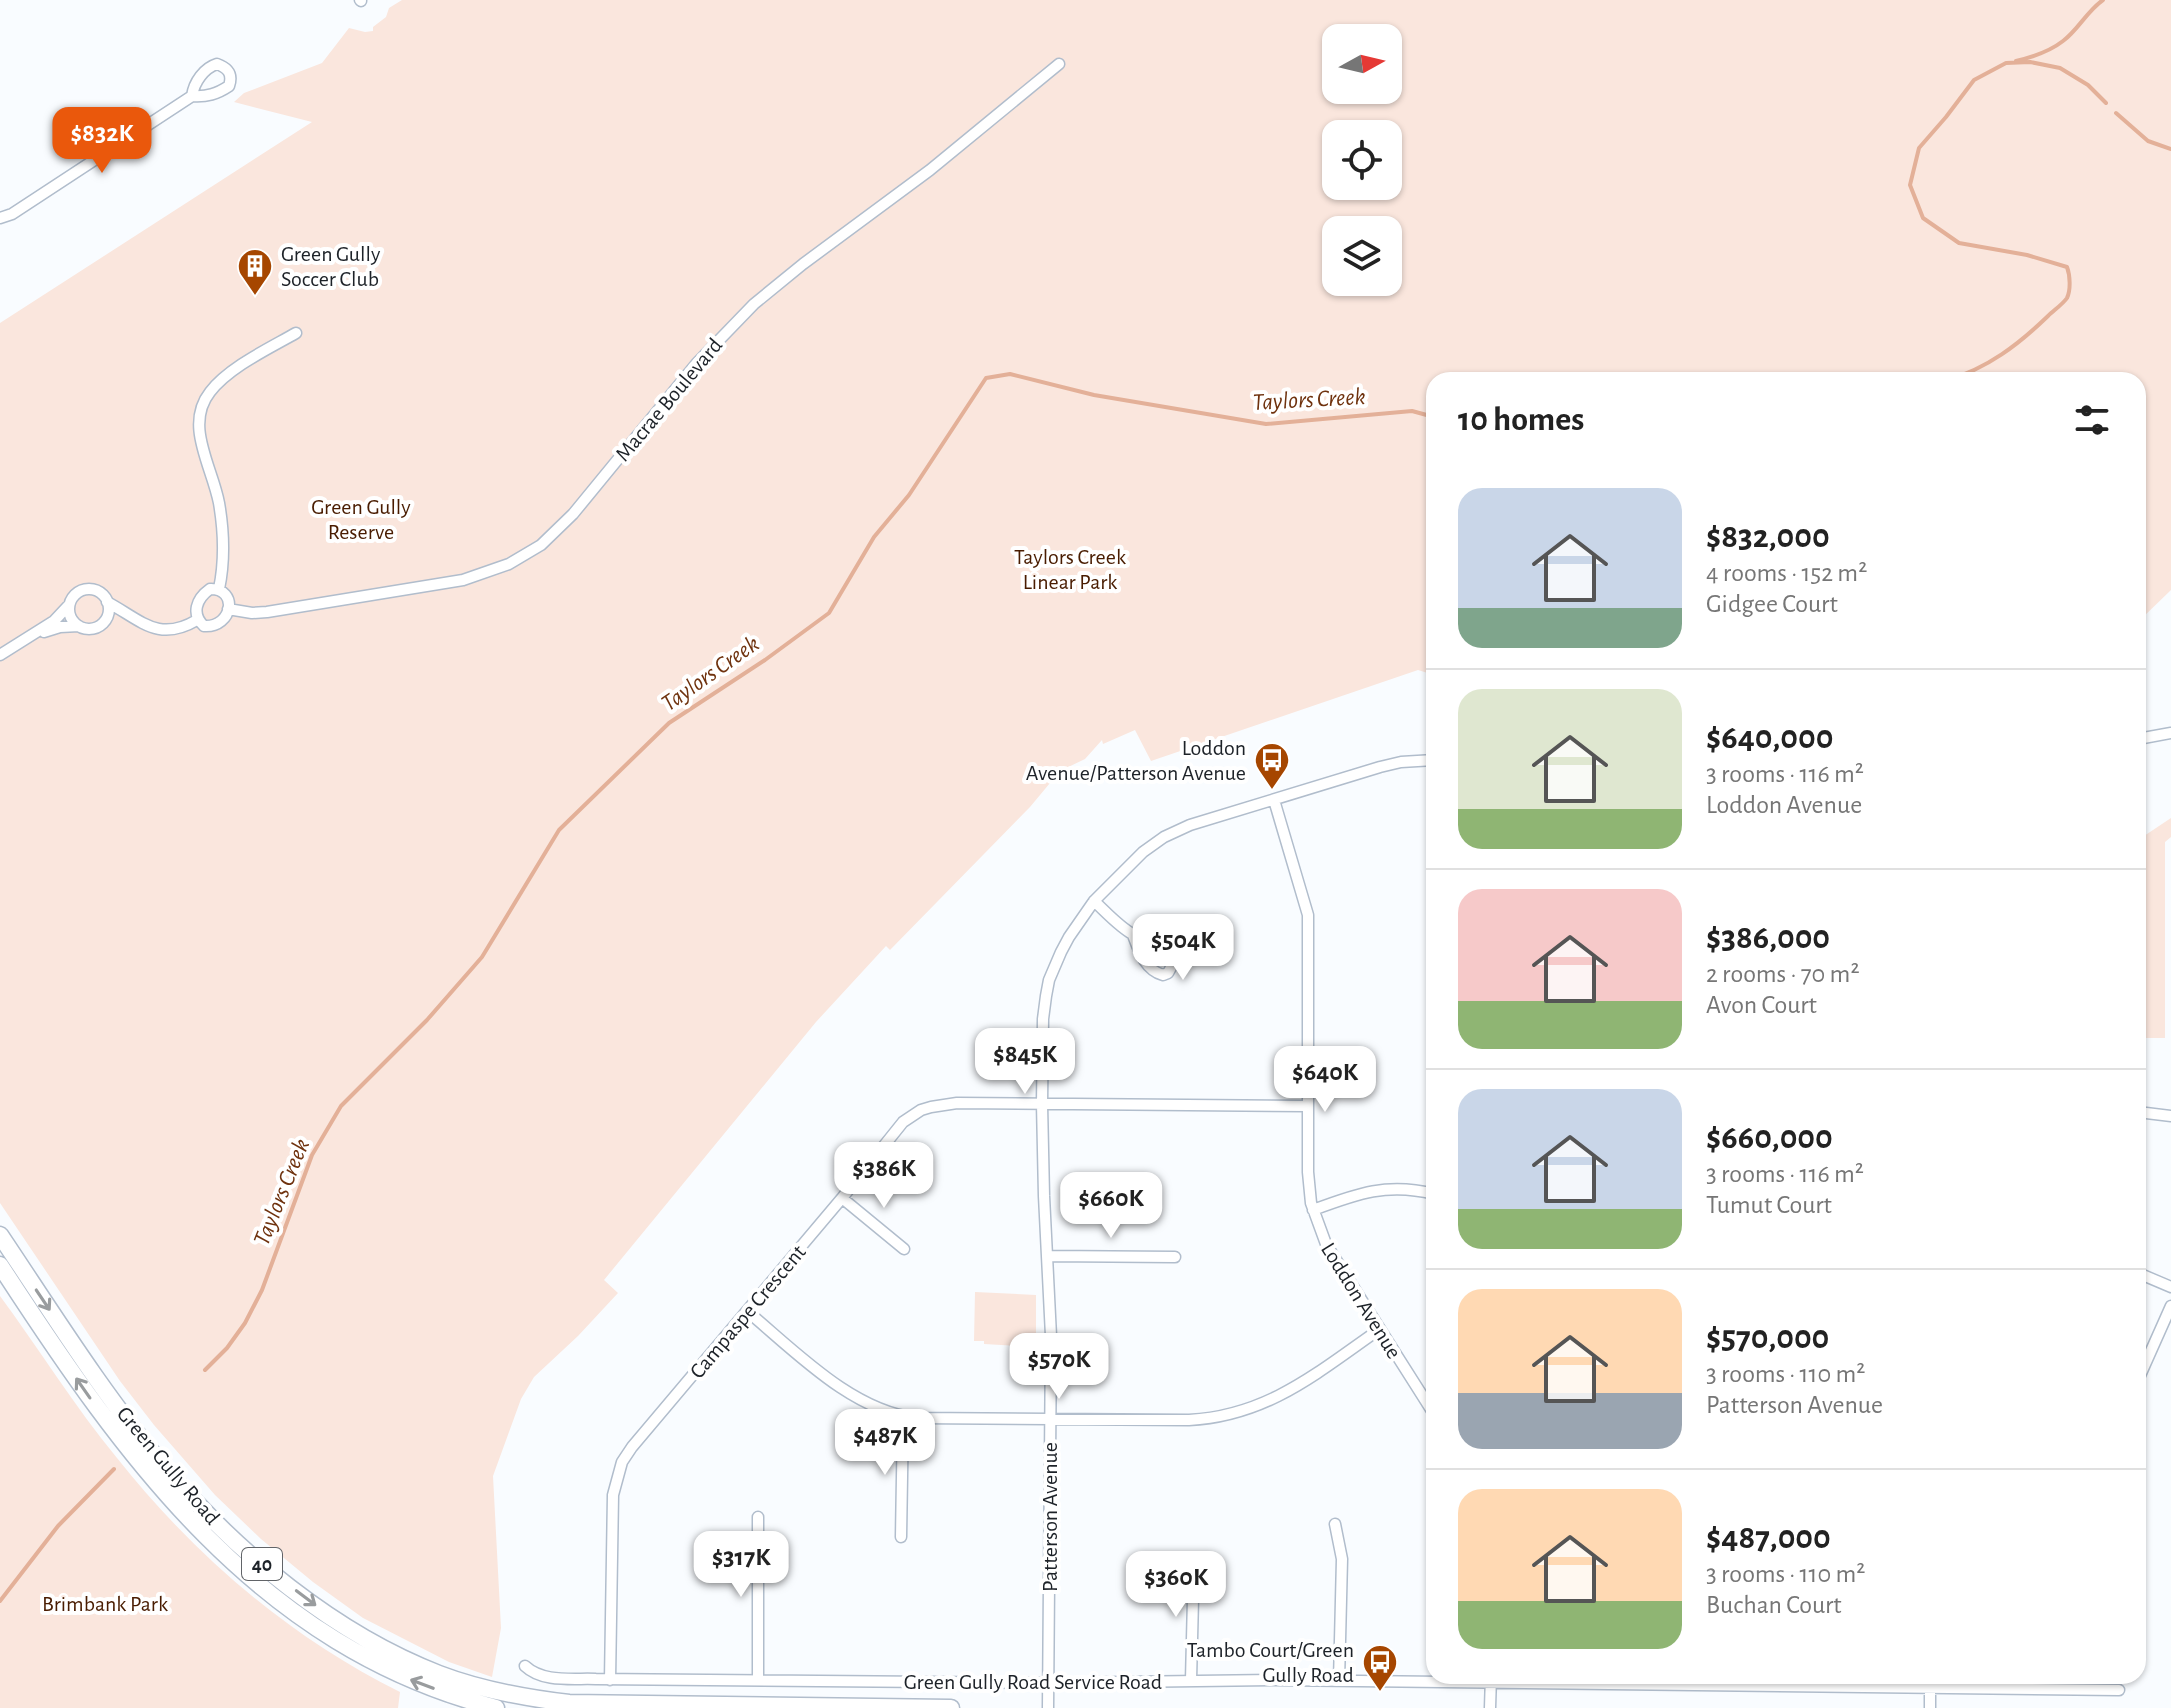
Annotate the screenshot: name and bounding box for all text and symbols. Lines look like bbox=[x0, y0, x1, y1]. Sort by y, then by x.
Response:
north arrow bbox=[1322, 24, 1402, 104]
map controls bbox=[1322, 24, 1402, 296]
pin: $832K bbox=[46, 107, 158, 175]
text: $832K bbox=[70, 120, 134, 146]
button: locate bbox=[1322, 120, 1402, 200]
button: layers bbox=[1322, 216, 1402, 296]
place label: Green Gully Soccer Club bbox=[281, 243, 381, 290]
building icon: Green Gully Soccer Club bbox=[236, 247, 274, 297]
street label: Macrae Boulevard bbox=[611, 334, 726, 465]
water label: Taylors Creek bbox=[1252, 385, 1366, 415]
icon: filters bbox=[2070, 398, 2114, 442]
text: 10 homes bbox=[1458, 403, 1584, 437]
park label: Green Gully Reserve bbox=[311, 496, 411, 543]
icon: home bbox=[1522, 520, 1618, 616]
text: $832,000 bbox=[1706, 520, 1830, 554]
park label: Taylors Creek Linear Park bbox=[1014, 546, 1126, 593]
text: 4 rooms · 152 m² bbox=[1706, 560, 1867, 586]
text: Gidgee Court bbox=[1706, 591, 1838, 617]
water label: Taylors Creek bbox=[657, 632, 764, 716]
icon: home bbox=[1522, 721, 1618, 817]
text: $640,000 bbox=[1706, 721, 1833, 755]
place label: Loddon Avenue/Patterson Avenue bbox=[1026, 737, 1246, 784]
bus stop icon: Loddon Avenue/Patterson Avenue bbox=[1253, 741, 1291, 791]
text: 3 rooms · 116 m² bbox=[1706, 761, 1864, 787]
text: Loddon Avenue bbox=[1706, 792, 1862, 818]
pin: $504K bbox=[1127, 914, 1239, 982]
icon: home bbox=[1522, 921, 1618, 1017]
text: $386,000 bbox=[1706, 921, 1830, 955]
text: $504K bbox=[1151, 927, 1215, 953]
text: 2 rooms · 70 m² bbox=[1706, 961, 1859, 987]
text: Avon Court bbox=[1706, 992, 1817, 1018]
pin: $845K bbox=[969, 1028, 1081, 1096]
text: $845K bbox=[993, 1041, 1057, 1067]
pin: $640K bbox=[1269, 1046, 1381, 1114]
text: $640K bbox=[1292, 1059, 1358, 1085]
icon: home bbox=[1522, 1121, 1618, 1217]
text: $660,000 bbox=[1706, 1121, 1833, 1155]
water label: Taylors Creek bbox=[250, 1136, 314, 1249]
pin: $386K bbox=[828, 1142, 940, 1210]
text: $386K bbox=[852, 1155, 916, 1181]
text: 3 rooms · 116 m² bbox=[1706, 1161, 1864, 1187]
pin: $660K bbox=[1055, 1172, 1167, 1240]
text: $660K bbox=[1078, 1185, 1144, 1211]
text: Tumut Court bbox=[1706, 1192, 1832, 1218]
street label: Loddon Avenue bbox=[1317, 1239, 1405, 1362]
street label: Campaspe Crescent bbox=[686, 1241, 810, 1383]
one-way arrow bbox=[36, 1288, 52, 1311]
icon: home bbox=[1522, 1321, 1618, 1417]
text: $570,000 bbox=[1706, 1321, 1829, 1355]
pin: $570K bbox=[1003, 1333, 1115, 1401]
text: $570K bbox=[1028, 1346, 1090, 1372]
text: 3 rooms · 110 m² bbox=[1706, 1361, 1865, 1387]
one-way arrow bbox=[75, 1378, 91, 1400]
text: Patterson Avenue bbox=[1706, 1392, 1883, 1418]
street label: Green Gully Road bbox=[113, 1402, 224, 1529]
pin: $487K bbox=[829, 1409, 941, 1477]
text: $487K bbox=[853, 1422, 917, 1448]
street label: Patterson Avenue bbox=[1039, 1442, 1061, 1592]
icon: home bbox=[1522, 1521, 1618, 1617]
text: $487,000 bbox=[1706, 1521, 1831, 1555]
pin: $317K bbox=[685, 1531, 797, 1599]
text: $317K bbox=[712, 1544, 770, 1570]
road number: 40 bbox=[242, 1548, 282, 1580]
pin: $360K bbox=[1120, 1551, 1232, 1619]
text: 3 rooms · 110 m² bbox=[1706, 1561, 1865, 1587]
text: $360K bbox=[1144, 1564, 1208, 1590]
one-way arrow bbox=[295, 1590, 316, 1607]
text: Buchan Court bbox=[1706, 1592, 1842, 1618]
park label: Brimbank Park bbox=[42, 1593, 168, 1615]
place label: Tambo Court/Green Gully Road bbox=[1187, 1639, 1354, 1686]
bus stop icon: Tambo Court/Green Gully Road bbox=[1361, 1643, 1399, 1693]
street label: Green Gully Road Service Road bbox=[904, 1671, 1162, 1693]
one-way arrow bbox=[410, 1676, 435, 1690]

